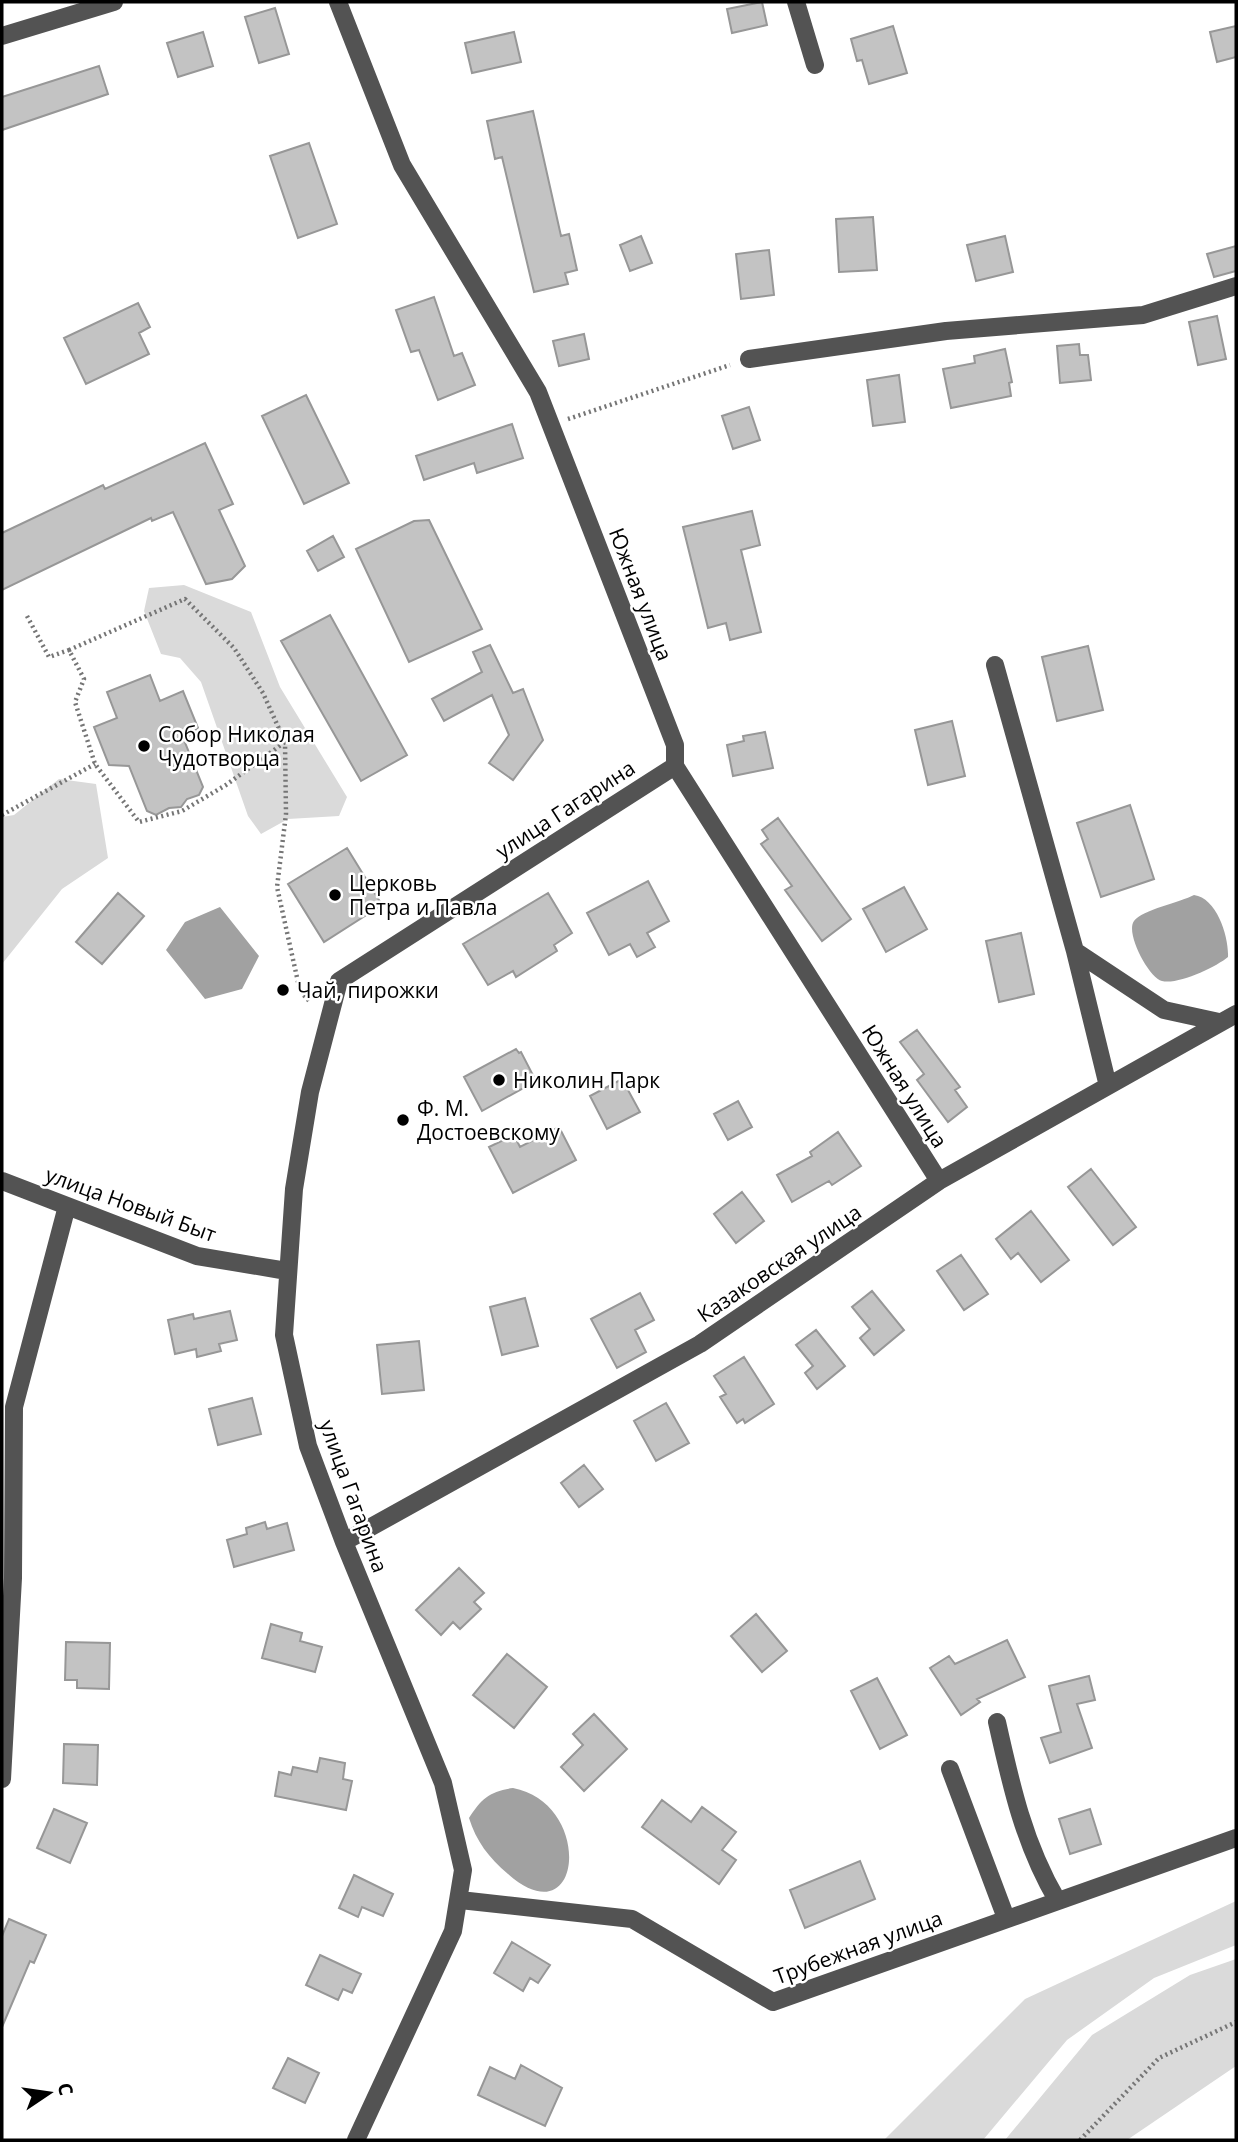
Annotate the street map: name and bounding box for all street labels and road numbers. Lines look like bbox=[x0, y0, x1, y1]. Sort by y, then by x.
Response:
street label: Южная улица bbox=[603, 524, 679, 664]
street label: улица Гагарина bbox=[490, 754, 640, 864]
street label: Южная улица bbox=[856, 1019, 954, 1153]
street label: улица Новый Быт bbox=[42, 1160, 221, 1248]
street label: Казаковская улица bbox=[691, 1198, 867, 1328]
street label: улица Гагарина bbox=[313, 1416, 395, 1576]
street label: Трубежная улица bbox=[770, 1904, 946, 1990]

